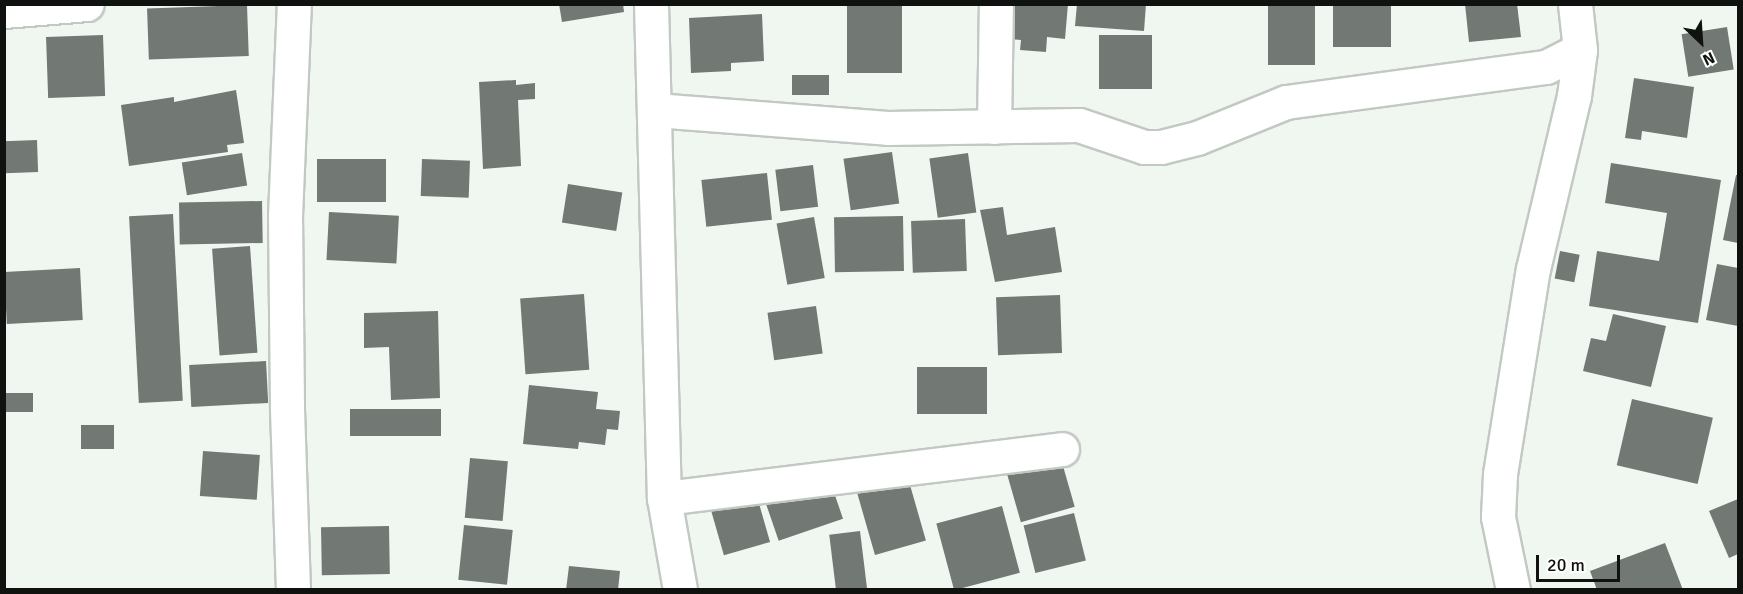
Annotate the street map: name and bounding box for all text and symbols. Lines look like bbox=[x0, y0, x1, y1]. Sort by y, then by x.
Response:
north arrow bbox=[1671, 12, 1731, 72]
text: N bbox=[1699, 47, 1718, 70]
scale bar bbox=[1539, 543, 1623, 581]
text: 20 m bbox=[1547, 554, 1585, 576]

